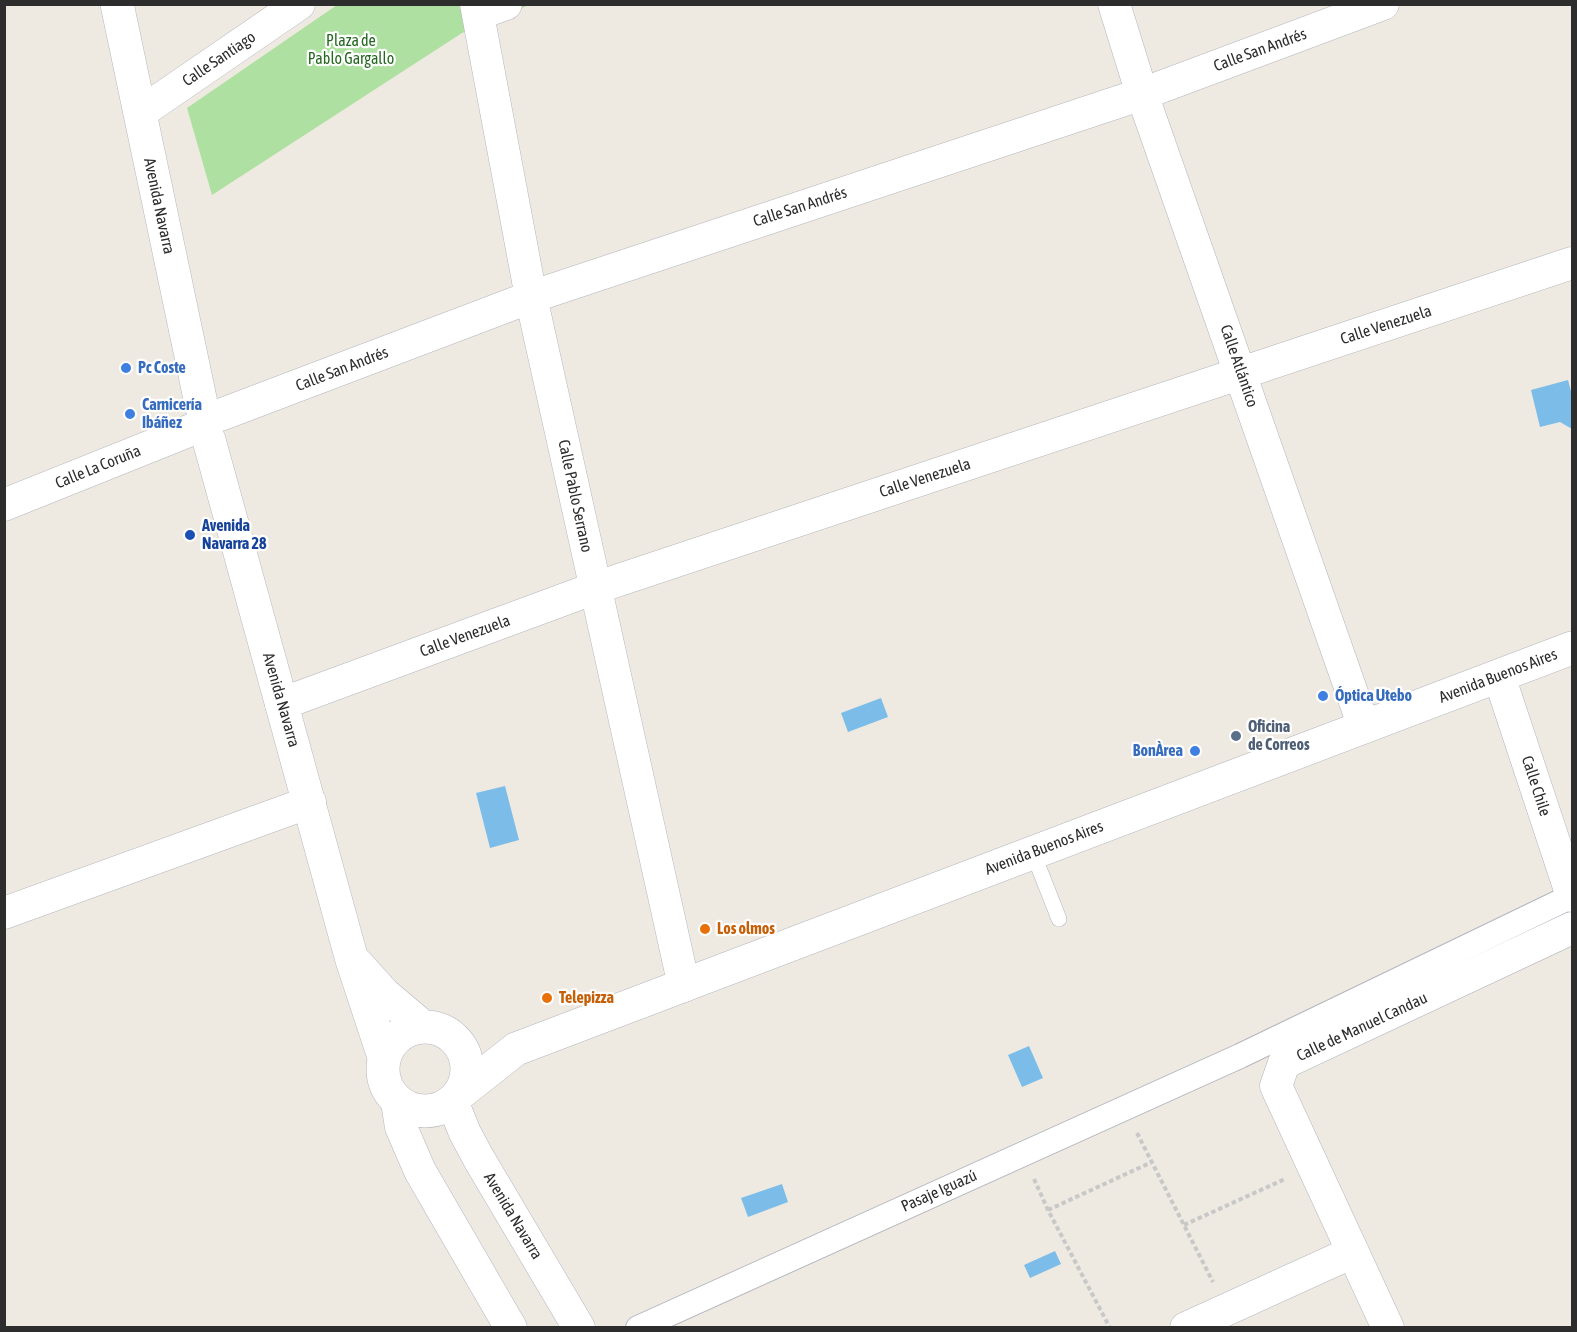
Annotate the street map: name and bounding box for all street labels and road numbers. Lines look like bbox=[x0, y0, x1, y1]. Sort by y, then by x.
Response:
street label: Calle San Andrés bbox=[1211, 24, 1309, 76]
street label: Calle Santiago bbox=[179, 28, 259, 90]
street label: Avenida Navarra bbox=[139, 156, 179, 256]
street label: Calle San Andrés bbox=[751, 183, 849, 231]
street label: Calle Venezuela bbox=[1338, 301, 1434, 349]
street label: Calle Atlántico bbox=[1216, 322, 1262, 410]
street label: Calle San Andrés bbox=[293, 343, 391, 395]
street label: Calle Pablo Serrano bbox=[554, 438, 596, 554]
street label: Calle La Coruña bbox=[52, 441, 144, 493]
street label: Calle Venezuela bbox=[877, 454, 973, 502]
street label: Calle Venezuela bbox=[417, 611, 513, 661]
street label: Avenida Buenos Aires bbox=[1436, 645, 1560, 707]
street label: Avenida Navarra bbox=[258, 650, 304, 750]
street label: Calle Chile bbox=[1517, 753, 1555, 819]
street label: Avenida Buenos Aires bbox=[982, 817, 1106, 879]
street label: Calle de Manuel Candau bbox=[1294, 988, 1430, 1066]
street label: Pasaje Iguazú bbox=[898, 1166, 980, 1216]
street label: Avenida Navarra bbox=[480, 1169, 546, 1263]

